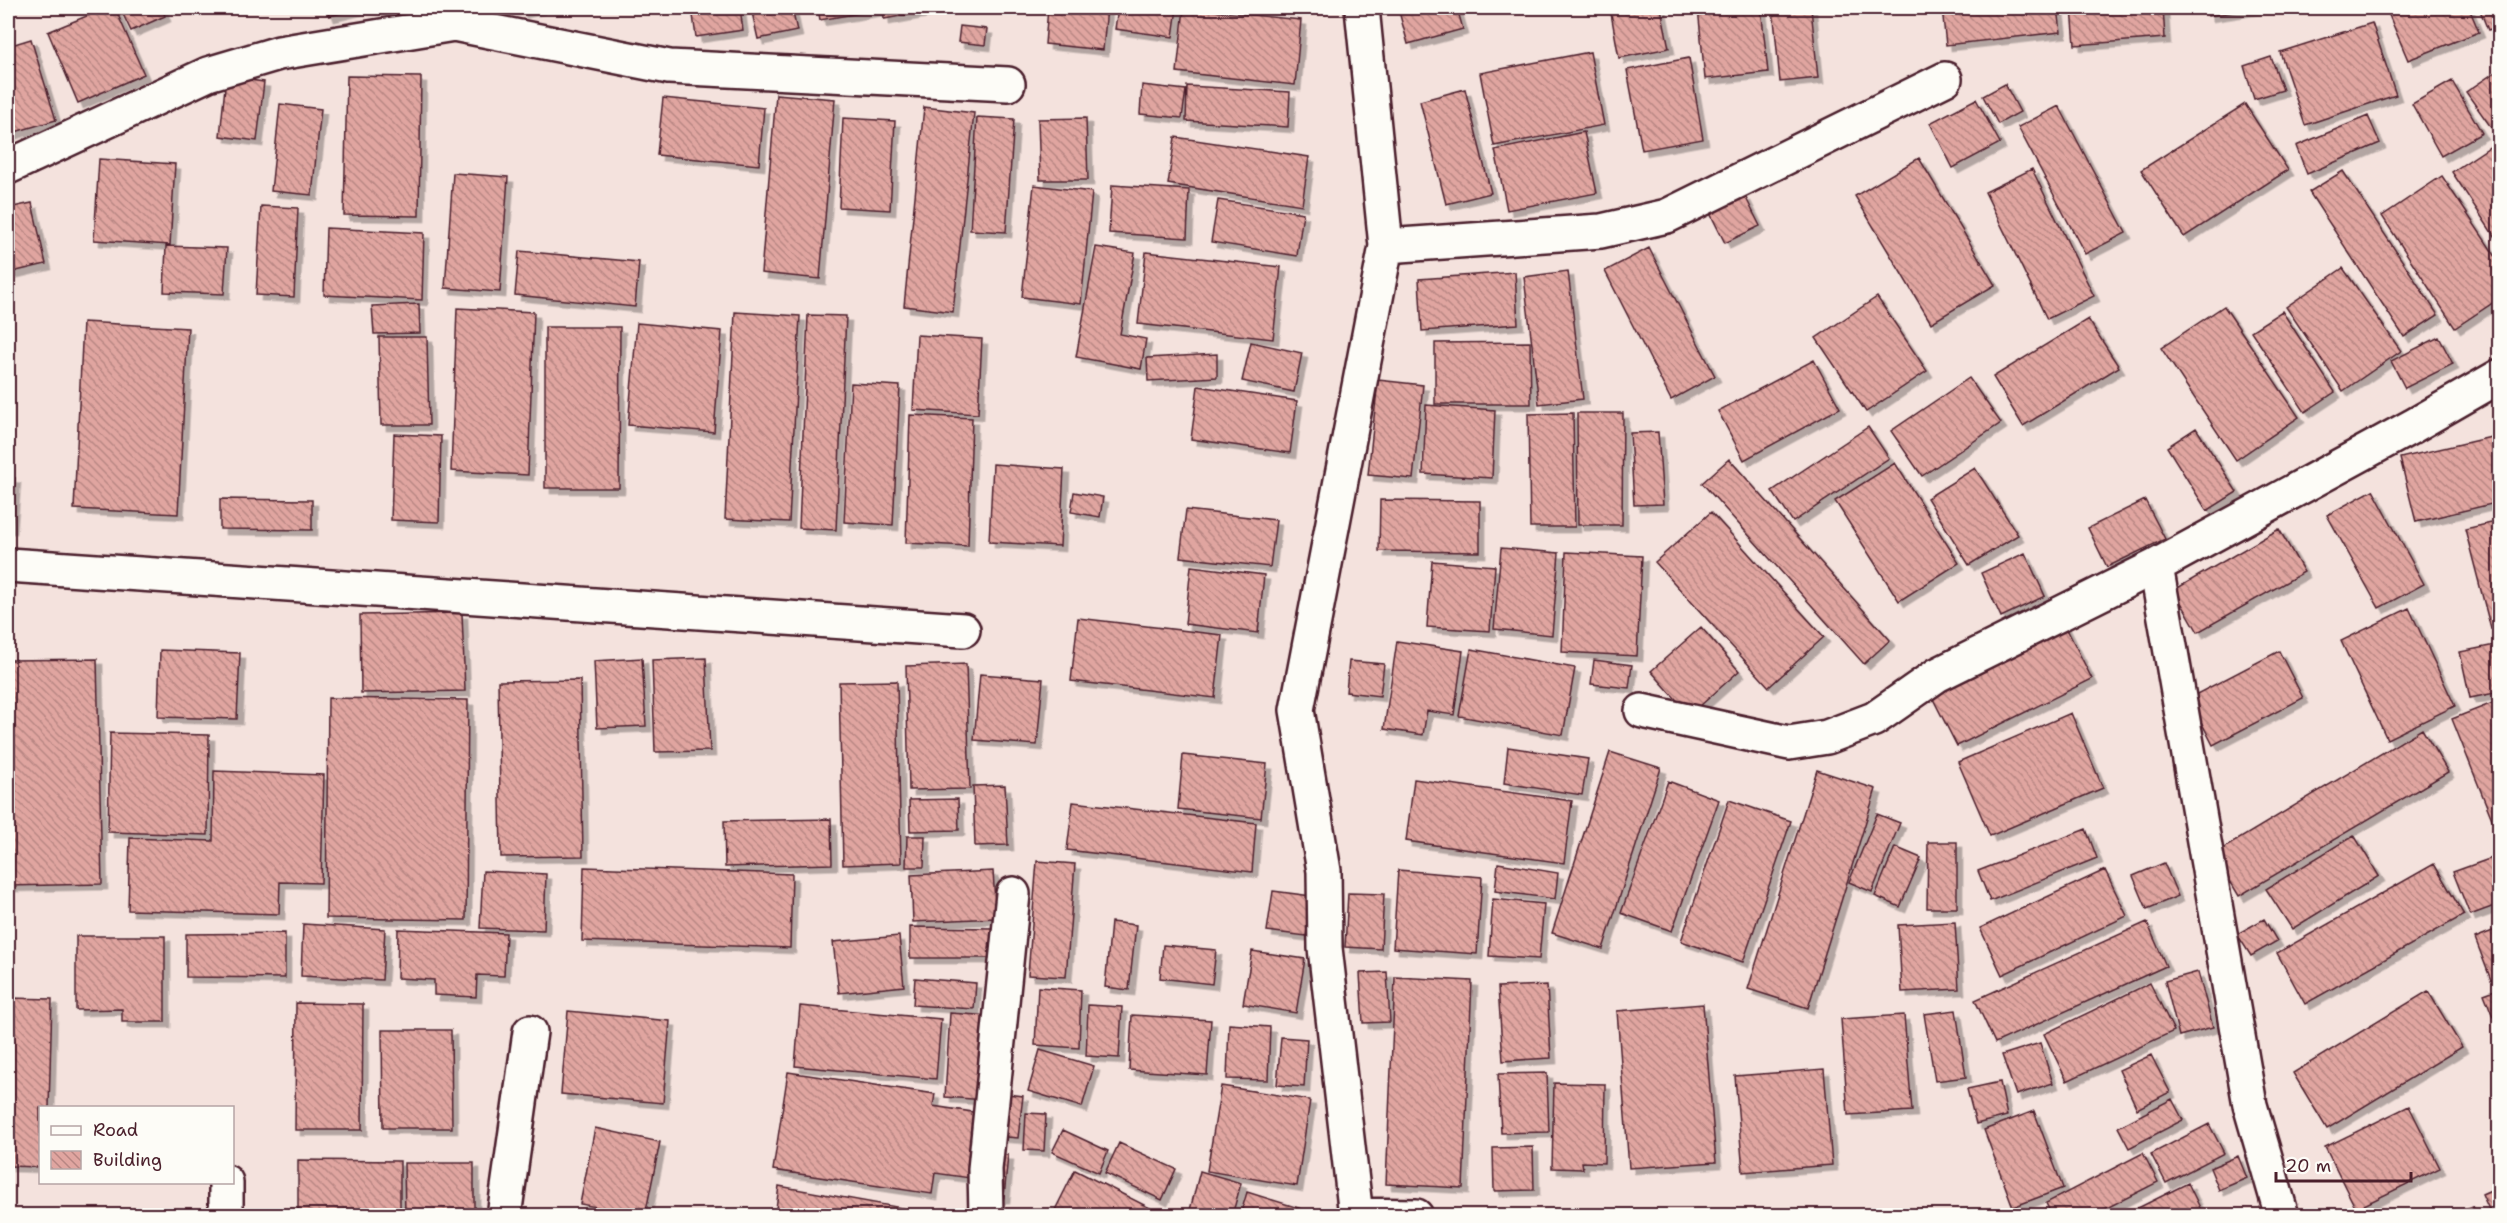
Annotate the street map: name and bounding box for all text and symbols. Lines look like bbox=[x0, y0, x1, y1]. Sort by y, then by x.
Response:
legend bbox=[39, 1106, 234, 1184]
text: Road bbox=[93, 1118, 138, 1142]
scale bar bbox=[2276, 1145, 2411, 1183]
text: Building bbox=[93, 1148, 162, 1172]
text: 20 m bbox=[2285, 1154, 2331, 1178]

